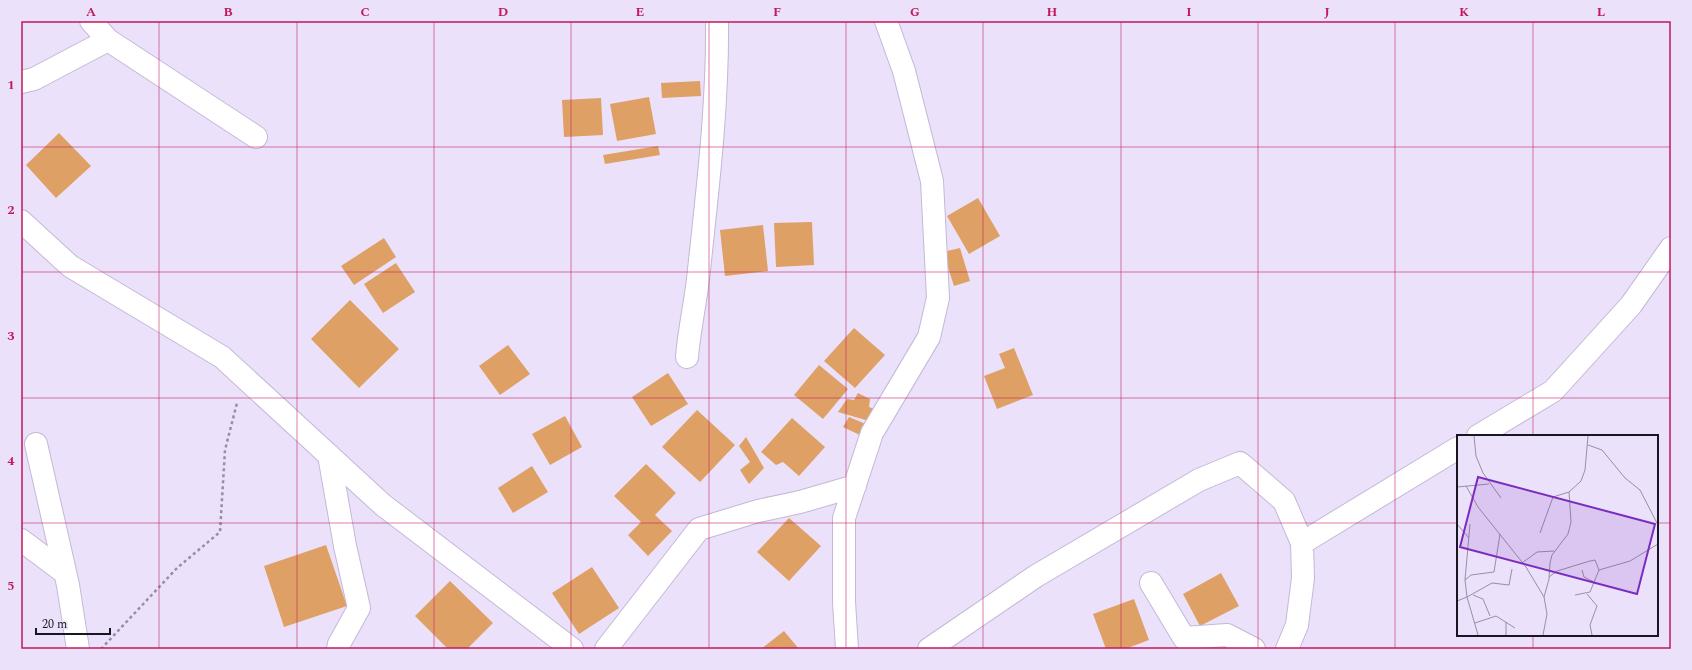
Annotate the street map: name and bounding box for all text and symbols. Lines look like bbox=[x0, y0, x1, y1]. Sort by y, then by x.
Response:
text: A bbox=[86, 2, 96, 22]
text: B bbox=[223, 2, 233, 22]
text: C bbox=[360, 2, 370, 22]
text: D bbox=[498, 2, 508, 22]
text: E bbox=[636, 2, 645, 22]
text: F bbox=[773, 2, 781, 22]
text: G bbox=[910, 2, 920, 22]
text: H bbox=[1047, 2, 1058, 22]
text: I bbox=[1186, 2, 1192, 22]
text: J bbox=[1324, 2, 1330, 22]
text: K bbox=[1459, 2, 1469, 22]
text: L bbox=[1597, 2, 1605, 22]
text: 1 bbox=[7, 75, 15, 95]
text: 2 bbox=[7, 200, 15, 220]
text: 3 bbox=[7, 326, 15, 346]
inset map bbox=[1457, 435, 1658, 636]
text: 4 bbox=[7, 451, 15, 471]
text: 5 bbox=[7, 576, 15, 596]
scale bar bbox=[36, 610, 110, 636]
text: 20 m bbox=[42, 615, 67, 634]

